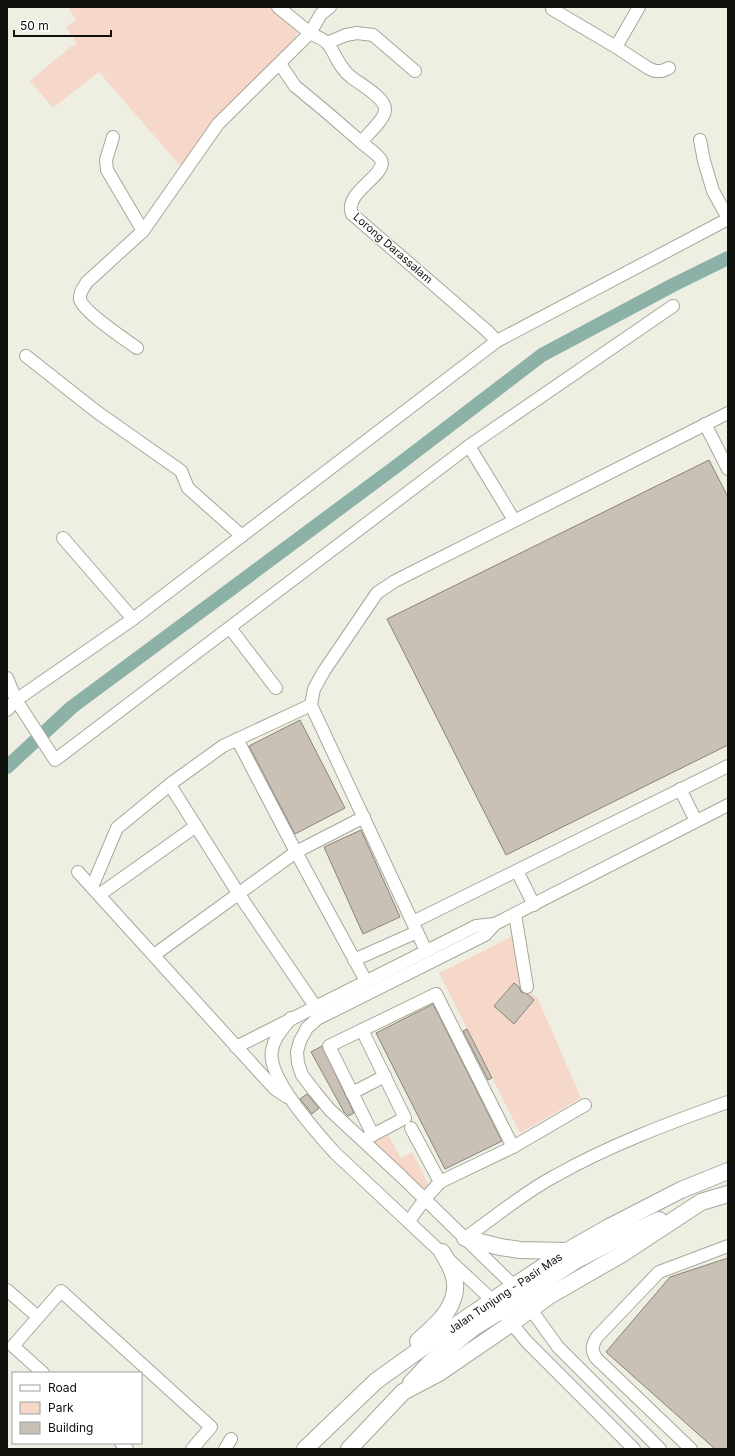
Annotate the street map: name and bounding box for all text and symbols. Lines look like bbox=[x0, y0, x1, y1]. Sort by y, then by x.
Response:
scale bar bbox=[14, 12, 111, 38]
text: 50 m bbox=[20, 18, 49, 33]
street label: Lorong Darassalam bbox=[351, 210, 435, 286]
street label: Jalan Tunjung - Pasir Mas bbox=[445, 1249, 565, 1336]
legend bbox=[12, 1372, 142, 1444]
text: Road bbox=[48, 1380, 77, 1395]
text: Park bbox=[48, 1400, 74, 1415]
text: Building bbox=[48, 1420, 93, 1435]

